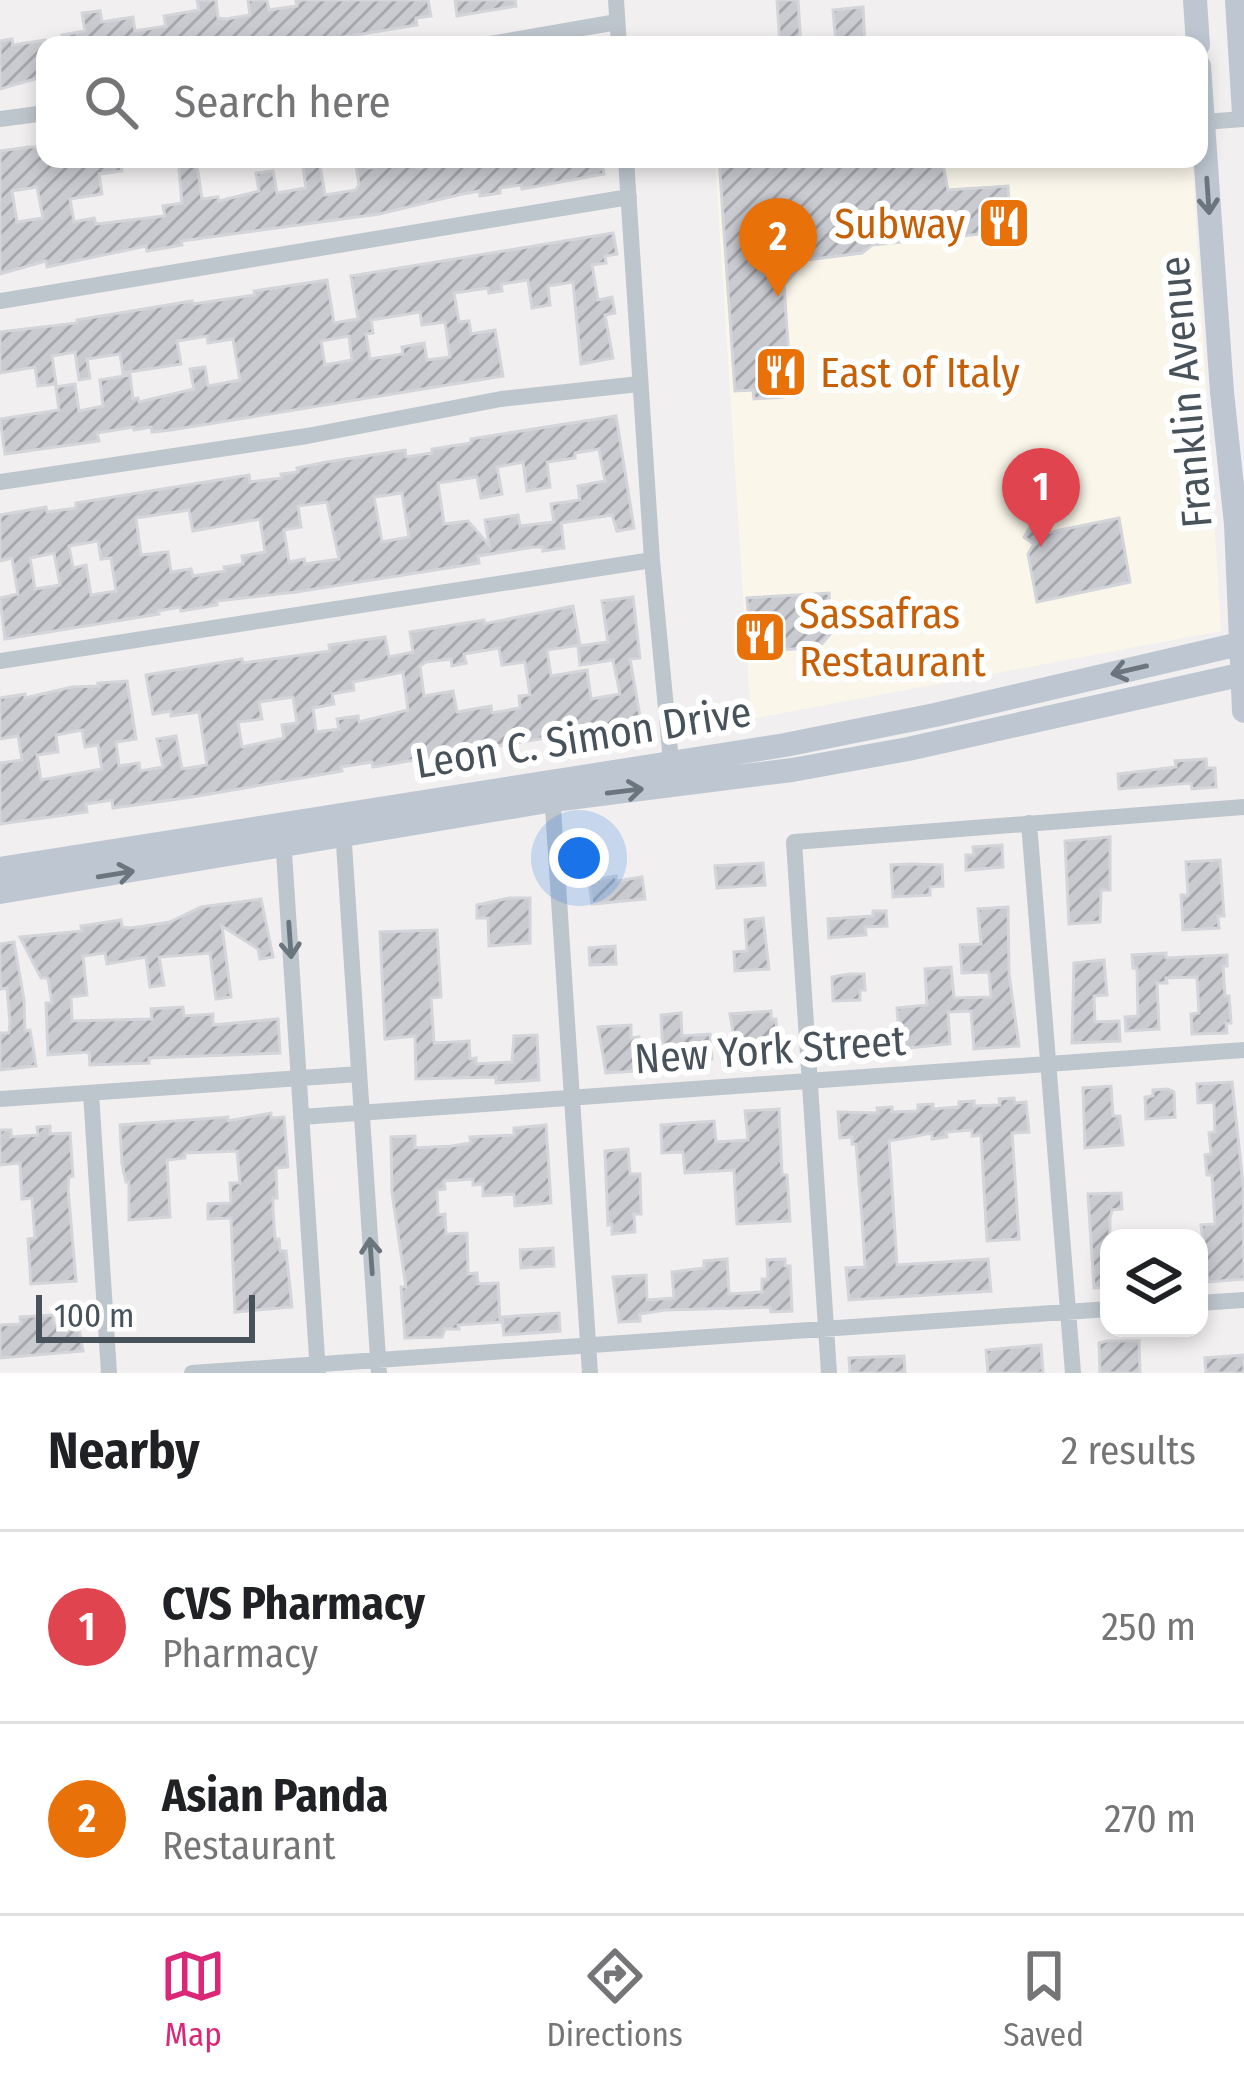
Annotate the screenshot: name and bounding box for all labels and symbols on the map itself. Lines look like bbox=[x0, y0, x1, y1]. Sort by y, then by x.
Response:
one-way arrow bbox=[1197, 176, 1220, 215]
restaurant icon: Subway bbox=[976, 195, 1032, 251]
pin: 2 bbox=[739, 198, 817, 297]
place label: Subway bbox=[834, 199, 965, 249]
street label: Franklin Avenue bbox=[1149, 254, 1223, 530]
restaurant icon: East of Italy bbox=[753, 344, 809, 400]
place label: East of Italy bbox=[820, 348, 1020, 398]
pin: 1 bbox=[1002, 448, 1080, 547]
place label: Sassafras Restaurant bbox=[799, 589, 986, 687]
restaurant icon: Sassafras Restaurant bbox=[732, 609, 788, 665]
one-way arrow bbox=[1111, 659, 1149, 682]
street label: Leon C. Simon Drive bbox=[412, 687, 755, 789]
one-way arrow bbox=[605, 779, 644, 802]
your location bbox=[549, 828, 609, 888]
one-way arrow bbox=[95, 861, 134, 884]
one-way arrow bbox=[279, 920, 302, 959]
street label: New York Street bbox=[633, 1016, 908, 1084]
one-way arrow bbox=[360, 1237, 383, 1276]
scale bar bbox=[36, 1289, 255, 1342]

